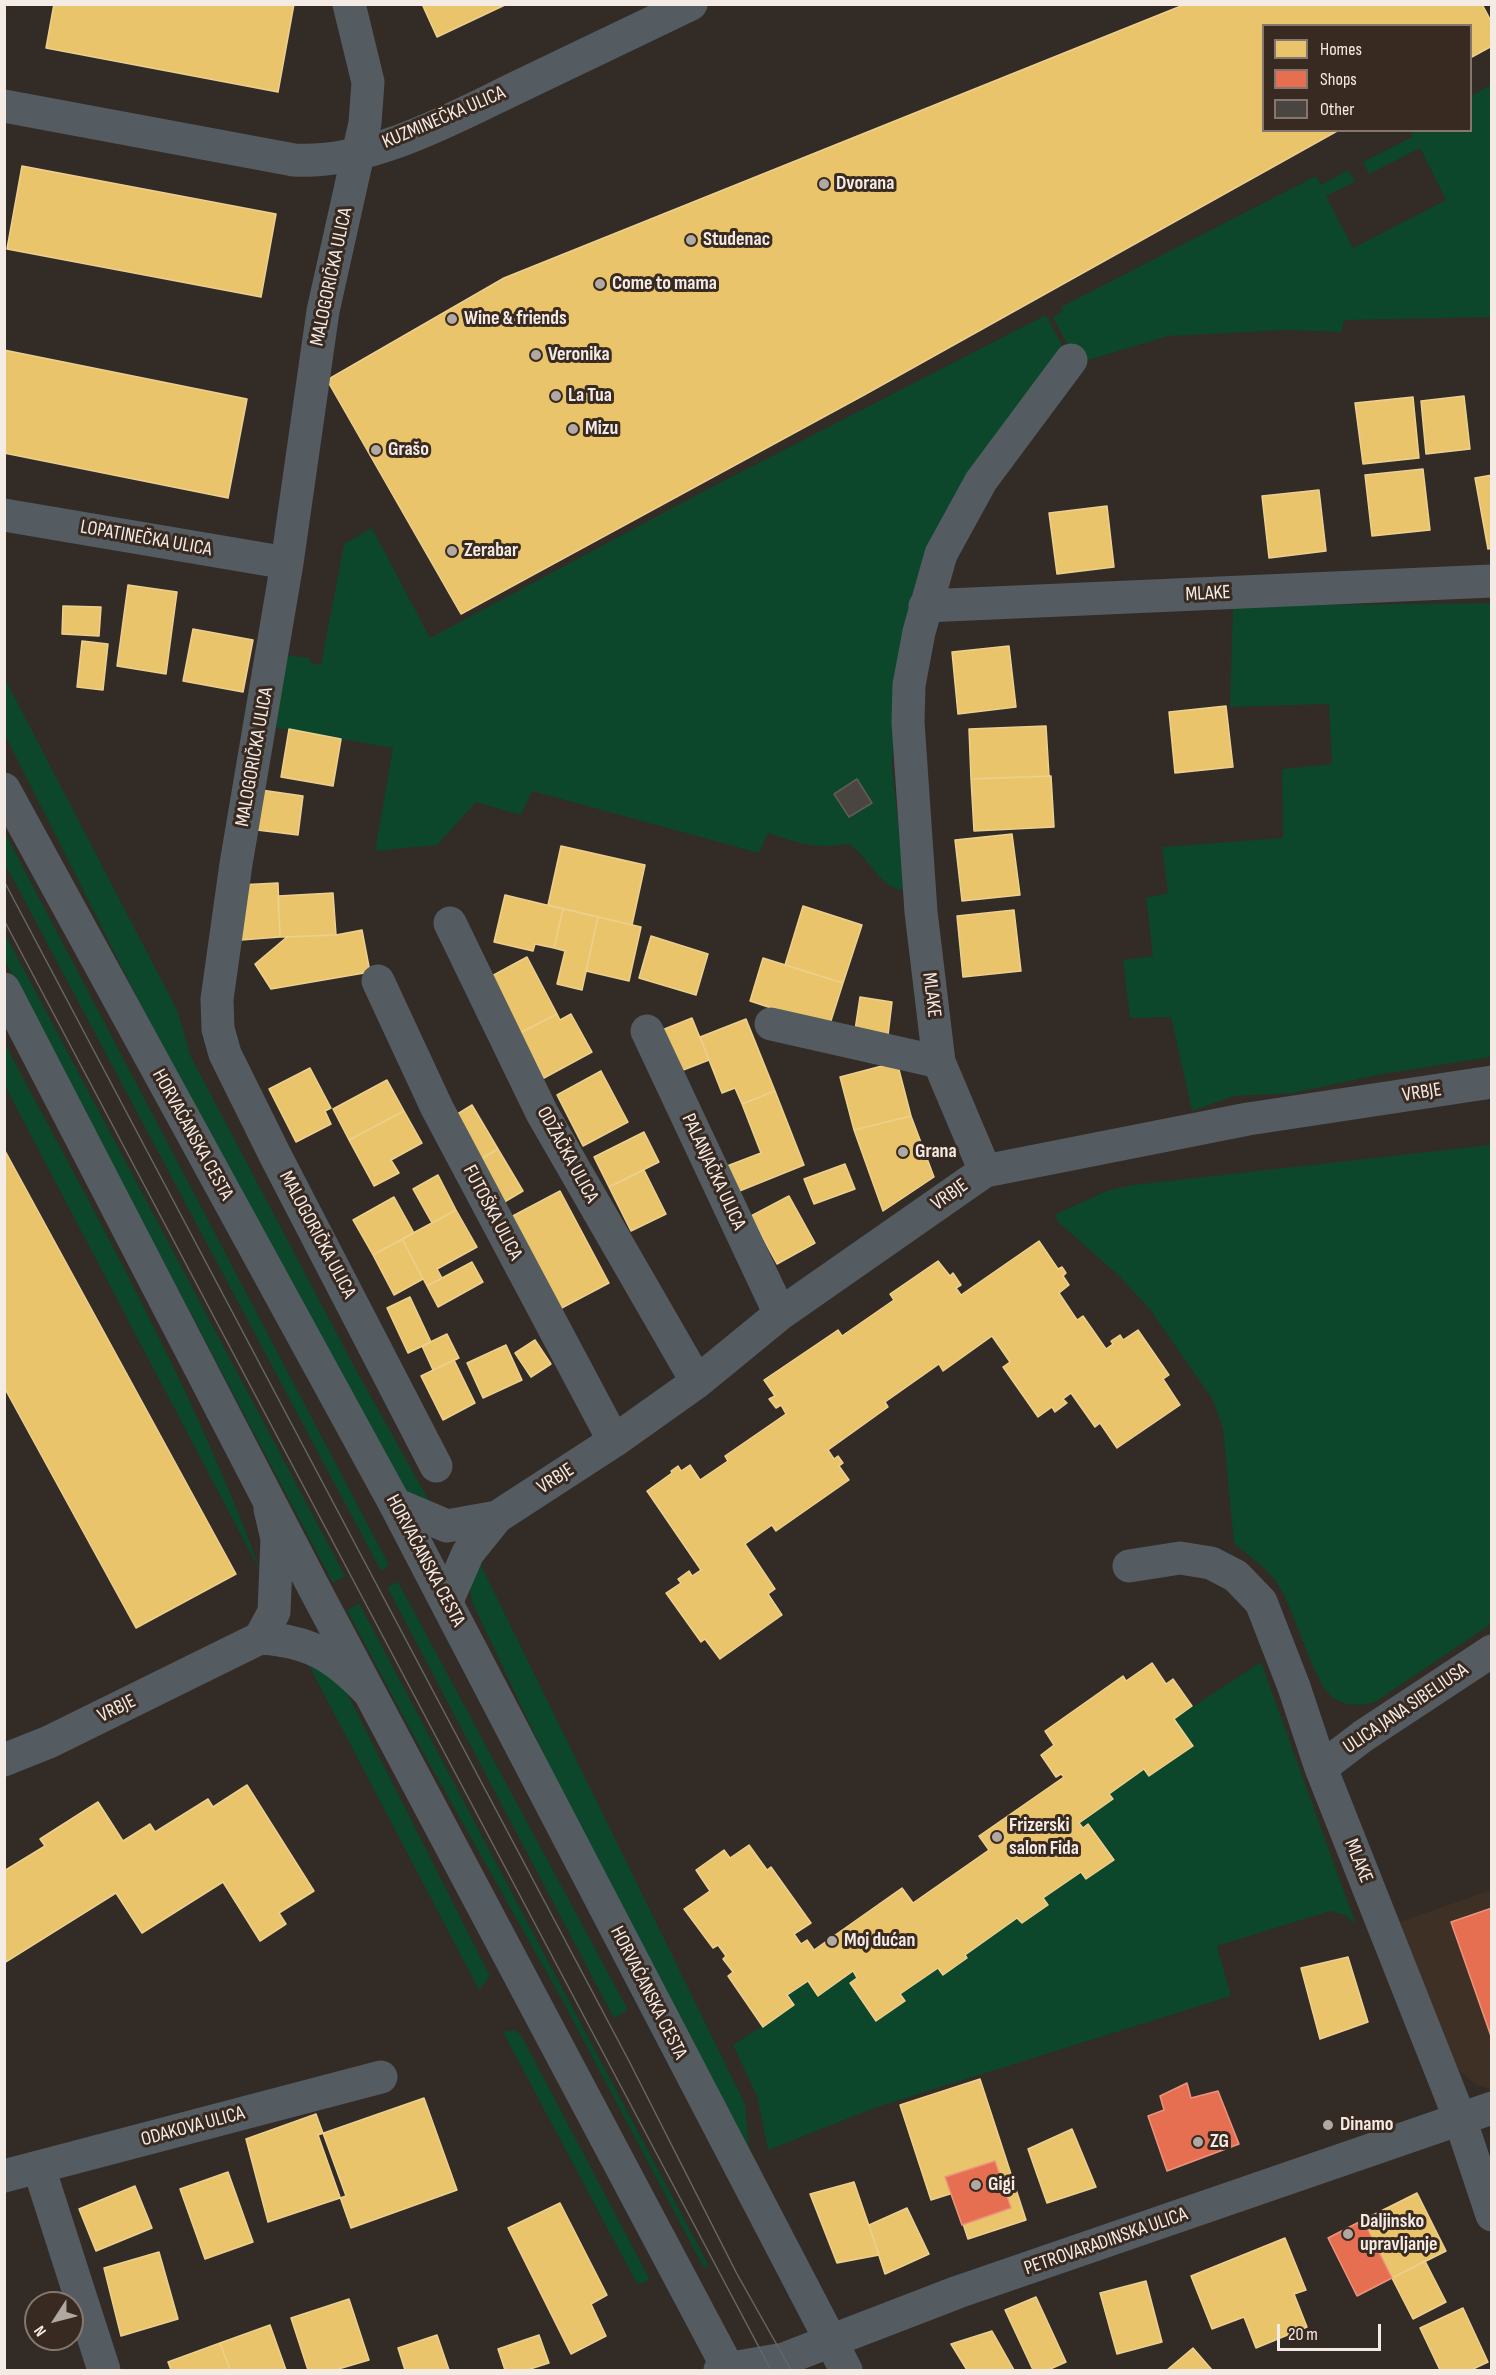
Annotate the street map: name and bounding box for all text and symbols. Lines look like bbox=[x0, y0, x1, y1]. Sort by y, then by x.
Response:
legend bbox=[1262, 24, 1472, 132]
text: Homes bbox=[1320, 39, 1362, 60]
text: Shops bbox=[1320, 69, 1357, 90]
street label: KUZMINEČKA ULICA bbox=[379, 81, 509, 155]
text: Other bbox=[1320, 99, 1354, 120]
place label: Dvorana bbox=[836, 172, 894, 196]
marker: Dvorana bbox=[817, 177, 831, 191]
street label: MALOGORIČKA ULICA bbox=[306, 206, 358, 348]
place label: Studenac bbox=[703, 228, 770, 252]
marker: Studenac bbox=[684, 233, 698, 247]
place label: Come to mama bbox=[612, 272, 717, 296]
marker: Come to mama bbox=[593, 277, 607, 291]
place label: Wine & friends bbox=[464, 307, 567, 331]
marker: Wine & friends bbox=[445, 312, 459, 326]
place label: Veronika bbox=[548, 343, 610, 367]
marker: Veronika bbox=[529, 348, 543, 362]
place label: La Tua bbox=[568, 384, 612, 408]
marker: La Tua bbox=[549, 389, 563, 403]
place label: Mizu bbox=[585, 417, 618, 441]
marker: Mizu bbox=[566, 422, 580, 436]
place label: Grašo bbox=[388, 438, 429, 462]
marker: Grašo bbox=[369, 443, 383, 457]
street label: LOPATINEČKA ULICA bbox=[78, 516, 214, 562]
place label: Zerabar bbox=[464, 539, 518, 563]
marker: Zerabar bbox=[445, 544, 459, 558]
street label: MLAKE bbox=[1185, 581, 1231, 607]
street label: MALOGORIČKA ULICA bbox=[231, 686, 279, 828]
street label: MLAKE bbox=[916, 971, 946, 1019]
street label: HORVAĆANSKA CESTA bbox=[146, 1065, 238, 1205]
street label: VRBJE bbox=[1401, 1078, 1443, 1108]
street label: ODŽAČKA ULICA bbox=[531, 1103, 603, 1207]
street label: PALANJAČKA ULICA bbox=[676, 1110, 750, 1234]
place label: Grana bbox=[915, 1140, 957, 1164]
marker: Grana bbox=[896, 1145, 910, 1159]
street label: FUTOŠKA ULICA bbox=[457, 1161, 527, 1265]
street label: MALOGORIČKA ULICA bbox=[273, 1167, 361, 1303]
street label: VRBJE bbox=[927, 1174, 973, 1216]
street label: VRBJE bbox=[533, 1458, 579, 1500]
street label: HORVAĆANSKA CESTA bbox=[380, 1491, 470, 1631]
street label: ULICA JANA SIBELIUSA bbox=[1339, 1658, 1473, 1760]
street label: VRBJE bbox=[94, 1690, 140, 1728]
place label: Frizerski salon Fida bbox=[1009, 1814, 1079, 1861]
marker: Frizerski salon Fida bbox=[990, 1830, 1004, 1844]
street label: MLAKE bbox=[1338, 1836, 1378, 1886]
street label: HORVAĆANSKA CESTA bbox=[604, 1922, 692, 2064]
place label: Moj dućan bbox=[844, 1929, 915, 1953]
marker: Moj dućan bbox=[825, 1934, 839, 1948]
street label: ODAKOVA ULICA bbox=[139, 2102, 247, 2152]
place label: Dinamo bbox=[1340, 2113, 1393, 2137]
marker: Dinamo bbox=[1321, 2118, 1335, 2132]
place label: ZG bbox=[1210, 2130, 1229, 2154]
marker: ZG bbox=[1191, 2135, 1205, 2149]
place label: Gigi bbox=[988, 2173, 1015, 2197]
marker: Gigi bbox=[969, 2178, 983, 2192]
street label: PETROVARADINSKA ULICA bbox=[1021, 2203, 1191, 2281]
place label: Daljinsko upravljanje bbox=[1360, 2210, 1438, 2257]
marker: Daljinsko upravljanje bbox=[1341, 2227, 1355, 2241]
north arrow bbox=[24, 2291, 84, 2351]
scale bar bbox=[1280, 2312, 1384, 2350]
text: N bbox=[30, 2322, 51, 2340]
text: 20 m bbox=[1288, 2324, 1318, 2345]

